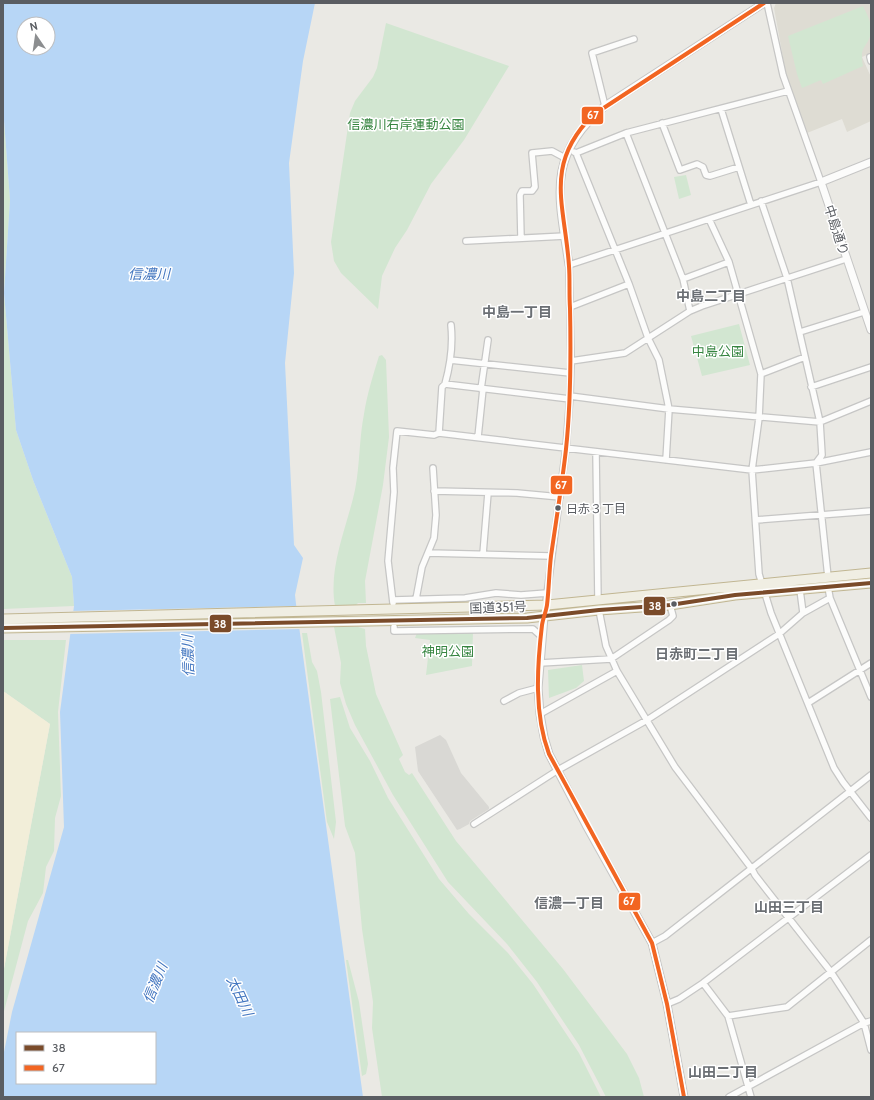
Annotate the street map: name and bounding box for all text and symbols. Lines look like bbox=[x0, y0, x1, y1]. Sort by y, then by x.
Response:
north arrow bbox=[16, 16, 56, 56]
text: N bbox=[28, 19, 39, 34]
line badge: 67 bbox=[581, 106, 604, 125]
text: 67 bbox=[587, 108, 599, 122]
park label: 信濃川右岸運動公園 bbox=[347, 116, 465, 132]
street label: 中島通り bbox=[821, 203, 853, 257]
water label: 信濃川 bbox=[128, 265, 172, 283]
district label: 中島二丁目 bbox=[676, 287, 746, 305]
district label: 中島一丁目 bbox=[482, 303, 552, 321]
park label: 中島公園 bbox=[692, 343, 744, 359]
line badge: 67 bbox=[550, 475, 573, 495]
text: 67 bbox=[555, 478, 567, 492]
place label: 日赤３丁目 bbox=[566, 501, 626, 516]
marker: 日赤３丁目 bbox=[553, 503, 563, 513]
line badge: 38 bbox=[643, 596, 666, 616]
street label: 国道351号 bbox=[469, 598, 527, 616]
text: 38 bbox=[649, 599, 662, 613]
unlabelled marker bbox=[669, 599, 679, 609]
line badge: 38 bbox=[209, 614, 232, 633]
text: 38 bbox=[214, 617, 227, 631]
water label: 信濃川 bbox=[178, 633, 198, 677]
park label: 神明公園 bbox=[422, 643, 474, 659]
district label: 日赤町二丁目 bbox=[655, 645, 739, 663]
line badge: 67 bbox=[618, 892, 641, 911]
district label: 信濃一丁目 bbox=[534, 894, 604, 912]
text: 67 bbox=[623, 894, 635, 908]
district label: 山田三丁目 bbox=[754, 898, 824, 916]
water label: 信濃川 bbox=[139, 958, 172, 1006]
water label: 太田川 bbox=[223, 973, 258, 1021]
legend bbox=[16, 1032, 156, 1084]
text: 38 bbox=[52, 1040, 66, 1055]
text: 67 bbox=[52, 1060, 65, 1075]
district label: 山田二丁目 bbox=[688, 1063, 758, 1081]

